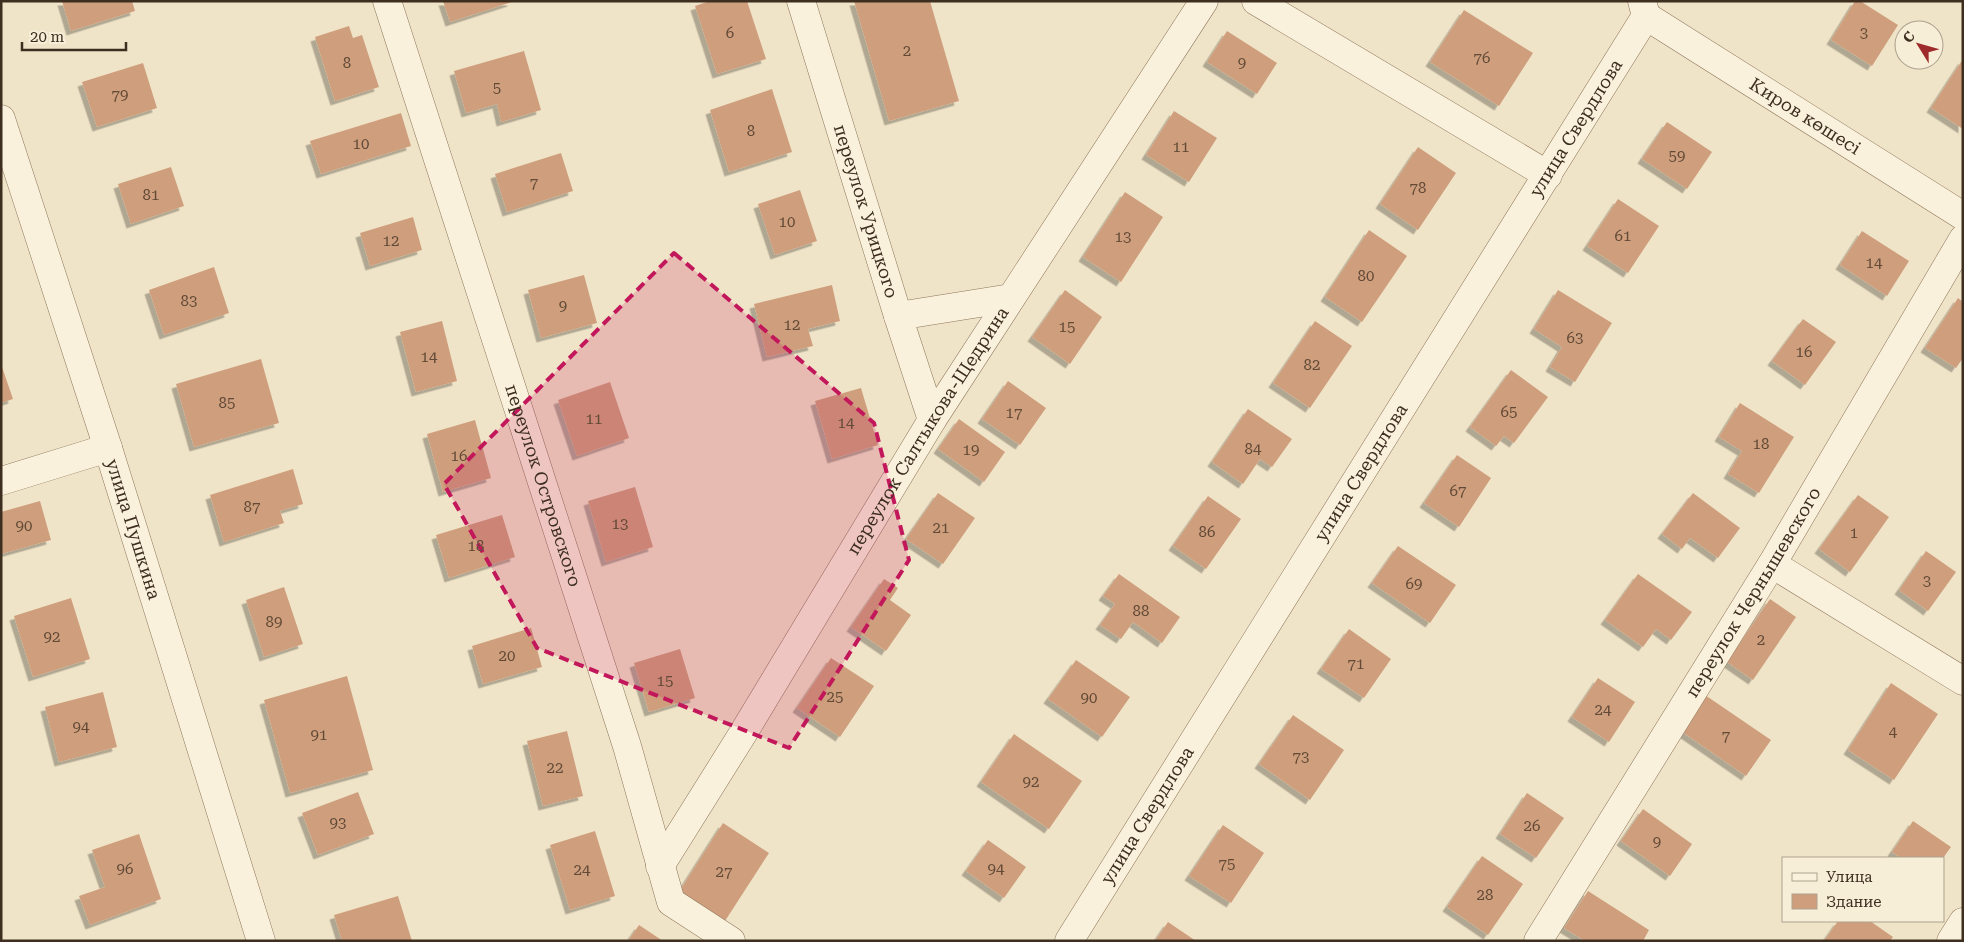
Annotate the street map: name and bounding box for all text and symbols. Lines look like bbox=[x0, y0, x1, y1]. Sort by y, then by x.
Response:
scale bar bbox=[22, 20, 126, 52]
north arrow bbox=[1894, 20, 1944, 70]
house number: 6 bbox=[726, 24, 734, 42]
house number: 3 bbox=[1860, 24, 1868, 42]
text: 20 m bbox=[30, 28, 65, 46]
text: С bbox=[1899, 28, 1918, 46]
house number: 2 bbox=[903, 42, 911, 60]
house number: 76 bbox=[1474, 49, 1490, 67]
house number: 8 bbox=[343, 54, 351, 72]
house number: 9 bbox=[1238, 54, 1246, 72]
street label: улица Свердлова bbox=[1525, 55, 1627, 201]
street label: Киров көшесі bbox=[1746, 73, 1865, 159]
house number: 5 bbox=[493, 79, 501, 97]
house number: 79 bbox=[112, 86, 128, 104]
house number: 8 bbox=[747, 122, 755, 140]
street label: переулок Урицкого bbox=[830, 122, 903, 300]
house number: 10 bbox=[353, 135, 369, 153]
house number: 11 bbox=[1173, 138, 1189, 156]
house number: 59 bbox=[1669, 147, 1685, 165]
house number: 7 bbox=[530, 174, 538, 192]
house number: 78 bbox=[1410, 179, 1426, 197]
house number: 81 bbox=[143, 186, 159, 204]
house number: 10 bbox=[779, 213, 795, 231]
house number: 61 bbox=[1615, 227, 1631, 245]
house number: 13 bbox=[1115, 228, 1131, 246]
house number: 12 bbox=[383, 232, 399, 250]
house number: 14 bbox=[1866, 254, 1883, 272]
house number: 80 bbox=[1358, 267, 1374, 285]
house number: 83 bbox=[181, 292, 197, 310]
house number: 9 bbox=[559, 297, 567, 315]
street label: переулок Салтыкова-Щедрина bbox=[842, 303, 1013, 558]
house number: 12 bbox=[784, 316, 800, 334]
house number: 15 bbox=[1059, 318, 1075, 336]
house number: 63 bbox=[1567, 329, 1583, 347]
house number: 16 bbox=[1796, 343, 1812, 361]
house number: 14 bbox=[421, 348, 438, 366]
house number: 82 bbox=[1304, 356, 1320, 374]
street label: переулок Островского bbox=[501, 382, 586, 589]
house number: 85 bbox=[219, 394, 235, 412]
street label: улица Свердлова bbox=[1310, 399, 1412, 545]
house number: 65 bbox=[1501, 403, 1517, 421]
house number: 17 bbox=[1006, 404, 1022, 422]
house number: 11 bbox=[586, 410, 602, 428]
house number: 14 bbox=[838, 414, 855, 432]
house number: 18 bbox=[1753, 435, 1769, 453]
house number: 84 bbox=[1245, 440, 1262, 458]
house number: 19 bbox=[963, 441, 979, 459]
house number: 16 bbox=[451, 447, 467, 465]
street label: улица Пушкина bbox=[102, 456, 165, 602]
house number: 67 bbox=[1450, 482, 1466, 500]
street label: переулок Чернышевского bbox=[1681, 483, 1825, 701]
house number: 87 bbox=[244, 498, 260, 516]
house number: 13 bbox=[612, 515, 628, 533]
house number: 90 bbox=[16, 517, 32, 535]
house number: 21 bbox=[933, 519, 949, 537]
house number: 86 bbox=[1199, 523, 1215, 541]
house number: 1 bbox=[1850, 524, 1858, 542]
house number: 18 bbox=[468, 537, 484, 555]
house number: 3 bbox=[1923, 572, 1931, 590]
house number: 69 bbox=[1406, 575, 1422, 593]
house number: 88 bbox=[1133, 602, 1149, 620]
house number: 89 bbox=[266, 613, 282, 631]
house number: 92 bbox=[44, 628, 60, 646]
house number: 2 bbox=[1757, 631, 1765, 649]
house number: 20 bbox=[499, 647, 515, 665]
house number: 71 bbox=[1348, 655, 1364, 673]
house number: 15 bbox=[657, 672, 673, 690]
house number: 25 bbox=[827, 688, 843, 706]
house number: 90 bbox=[1081, 689, 1097, 707]
house number: 24 bbox=[1595, 701, 1612, 719]
house number: 94 bbox=[73, 718, 90, 736]
house number: 4 bbox=[1889, 723, 1898, 741]
house number: 91 bbox=[311, 726, 327, 744]
house number: 7 bbox=[1722, 727, 1730, 745]
street label: улица Свердлова bbox=[1096, 742, 1198, 888]
house number: 73 bbox=[1293, 748, 1309, 766]
house number: 22 bbox=[547, 759, 563, 777]
house number: 92 bbox=[1023, 773, 1039, 791]
house number: 93 bbox=[330, 814, 346, 832]
house number: 26 bbox=[1524, 817, 1540, 835]
house number: 9 bbox=[1653, 833, 1661, 851]
house number: 75 bbox=[1219, 855, 1235, 873]
legend bbox=[1782, 857, 1944, 922]
house number: 96 bbox=[117, 860, 133, 878]
house number: 94 bbox=[988, 860, 1005, 878]
house number: 24 bbox=[574, 861, 591, 879]
house number: 27 bbox=[716, 863, 732, 881]
text: Улица bbox=[1826, 868, 1872, 886]
house number: 28 bbox=[1477, 886, 1493, 904]
text: Здание bbox=[1826, 893, 1882, 911]

